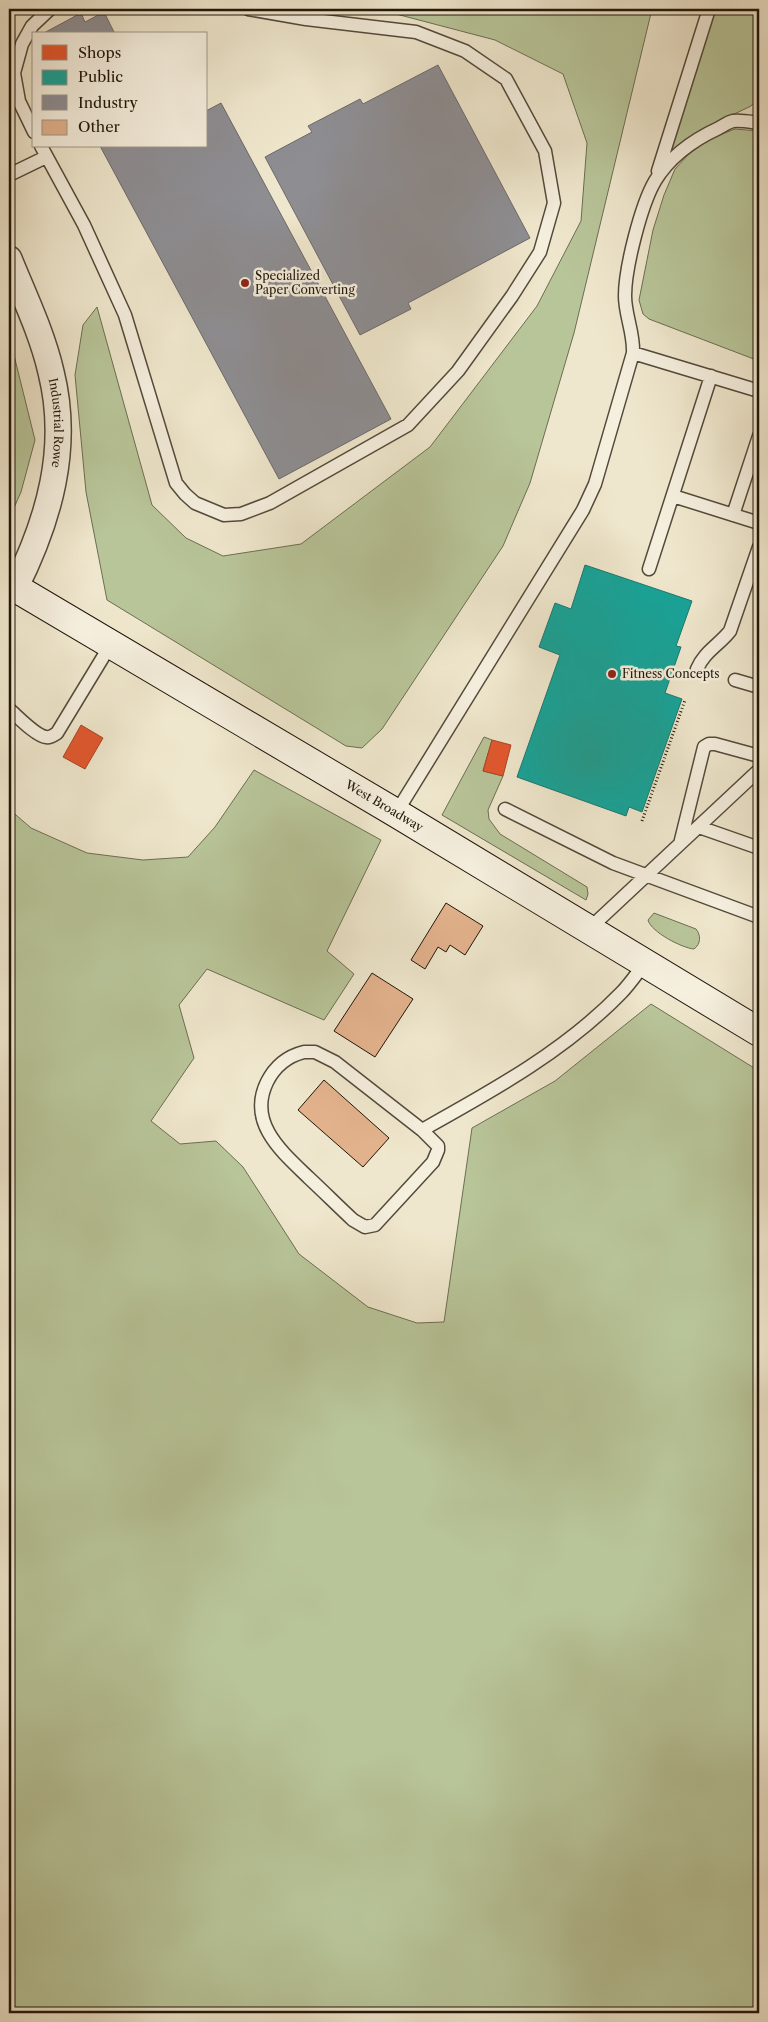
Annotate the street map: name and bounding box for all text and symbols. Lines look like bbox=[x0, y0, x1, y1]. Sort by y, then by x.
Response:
legend bbox=[32, 32, 208, 148]
text: Shops bbox=[78, 43, 121, 62]
text: Public bbox=[78, 67, 123, 86]
text: Industry bbox=[78, 93, 138, 112]
text: Other bbox=[78, 117, 121, 136]
place label: Specialized Paper Converting bbox=[255, 268, 355, 297]
marker: Specialized Paper Converting bbox=[239, 277, 251, 289]
street label: Industrial Rowe bbox=[46, 376, 66, 469]
place label: Fitness Concepts bbox=[622, 666, 720, 681]
marker: Fitness Concepts bbox=[606, 668, 618, 680]
street label: West Broadway bbox=[342, 776, 426, 835]

